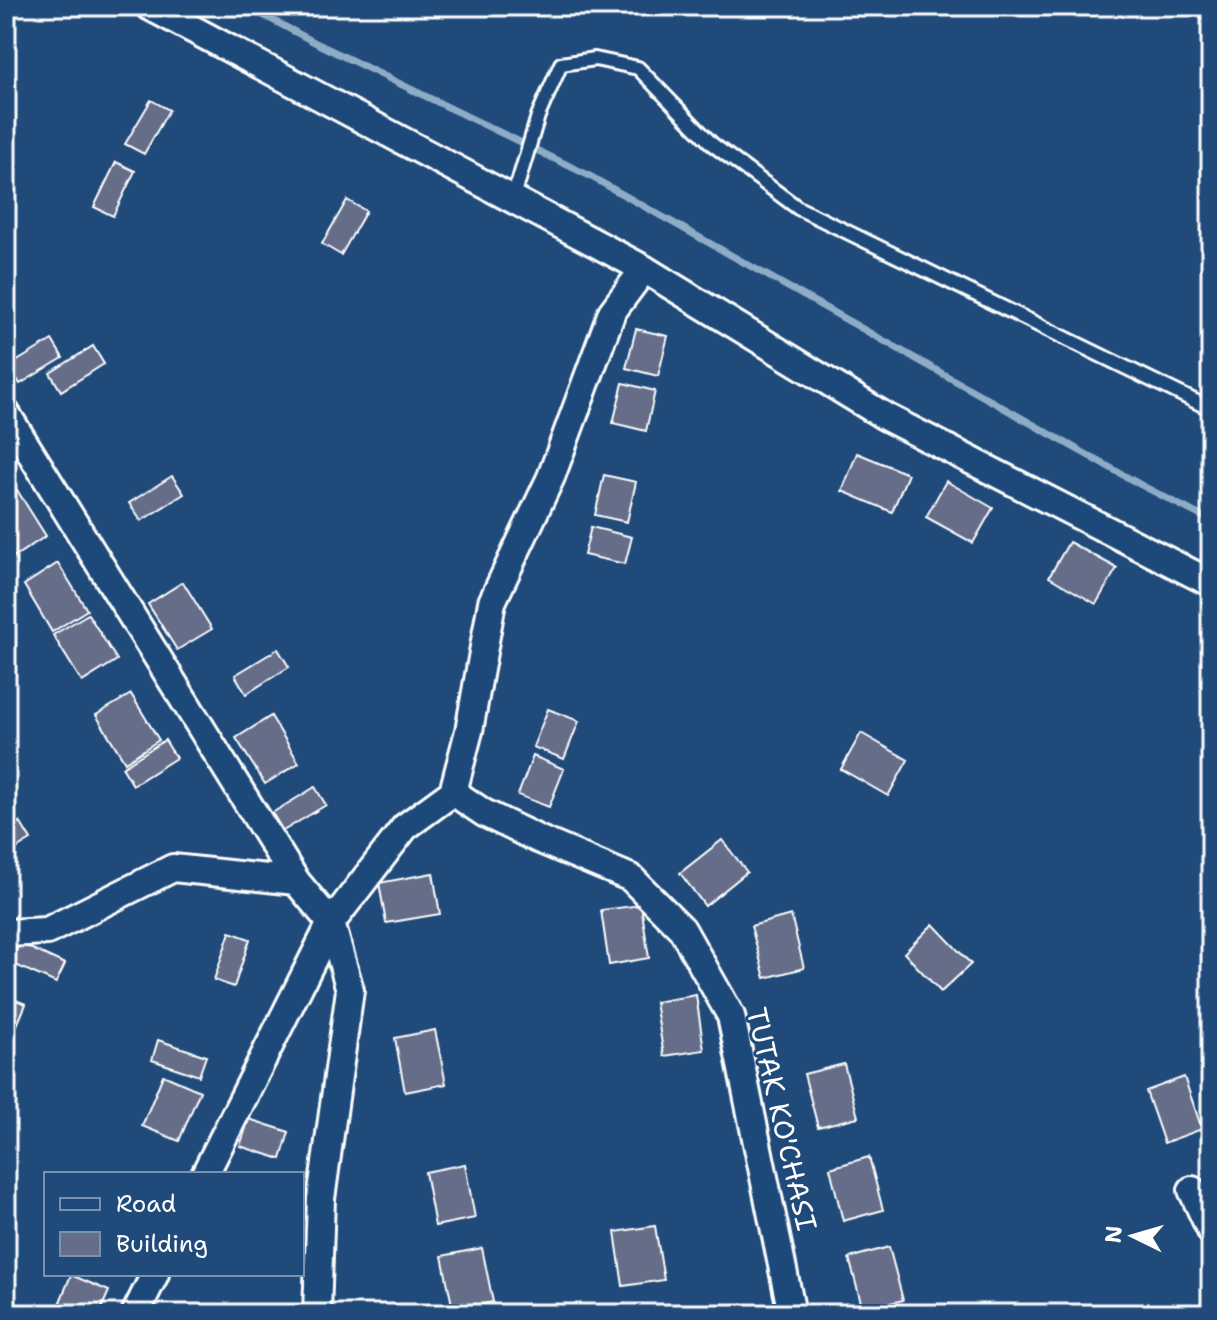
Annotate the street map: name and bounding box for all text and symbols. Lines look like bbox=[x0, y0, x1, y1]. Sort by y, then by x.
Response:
street label: TUTAK KO'CHASI bbox=[738, 1004, 826, 1234]
legend bbox=[44, 1172, 304, 1276]
text: Road bbox=[116, 1188, 176, 1220]
north arrow bbox=[1093, 1196, 1173, 1276]
text: N bbox=[1098, 1224, 1129, 1244]
text: Building bbox=[116, 1228, 208, 1260]

